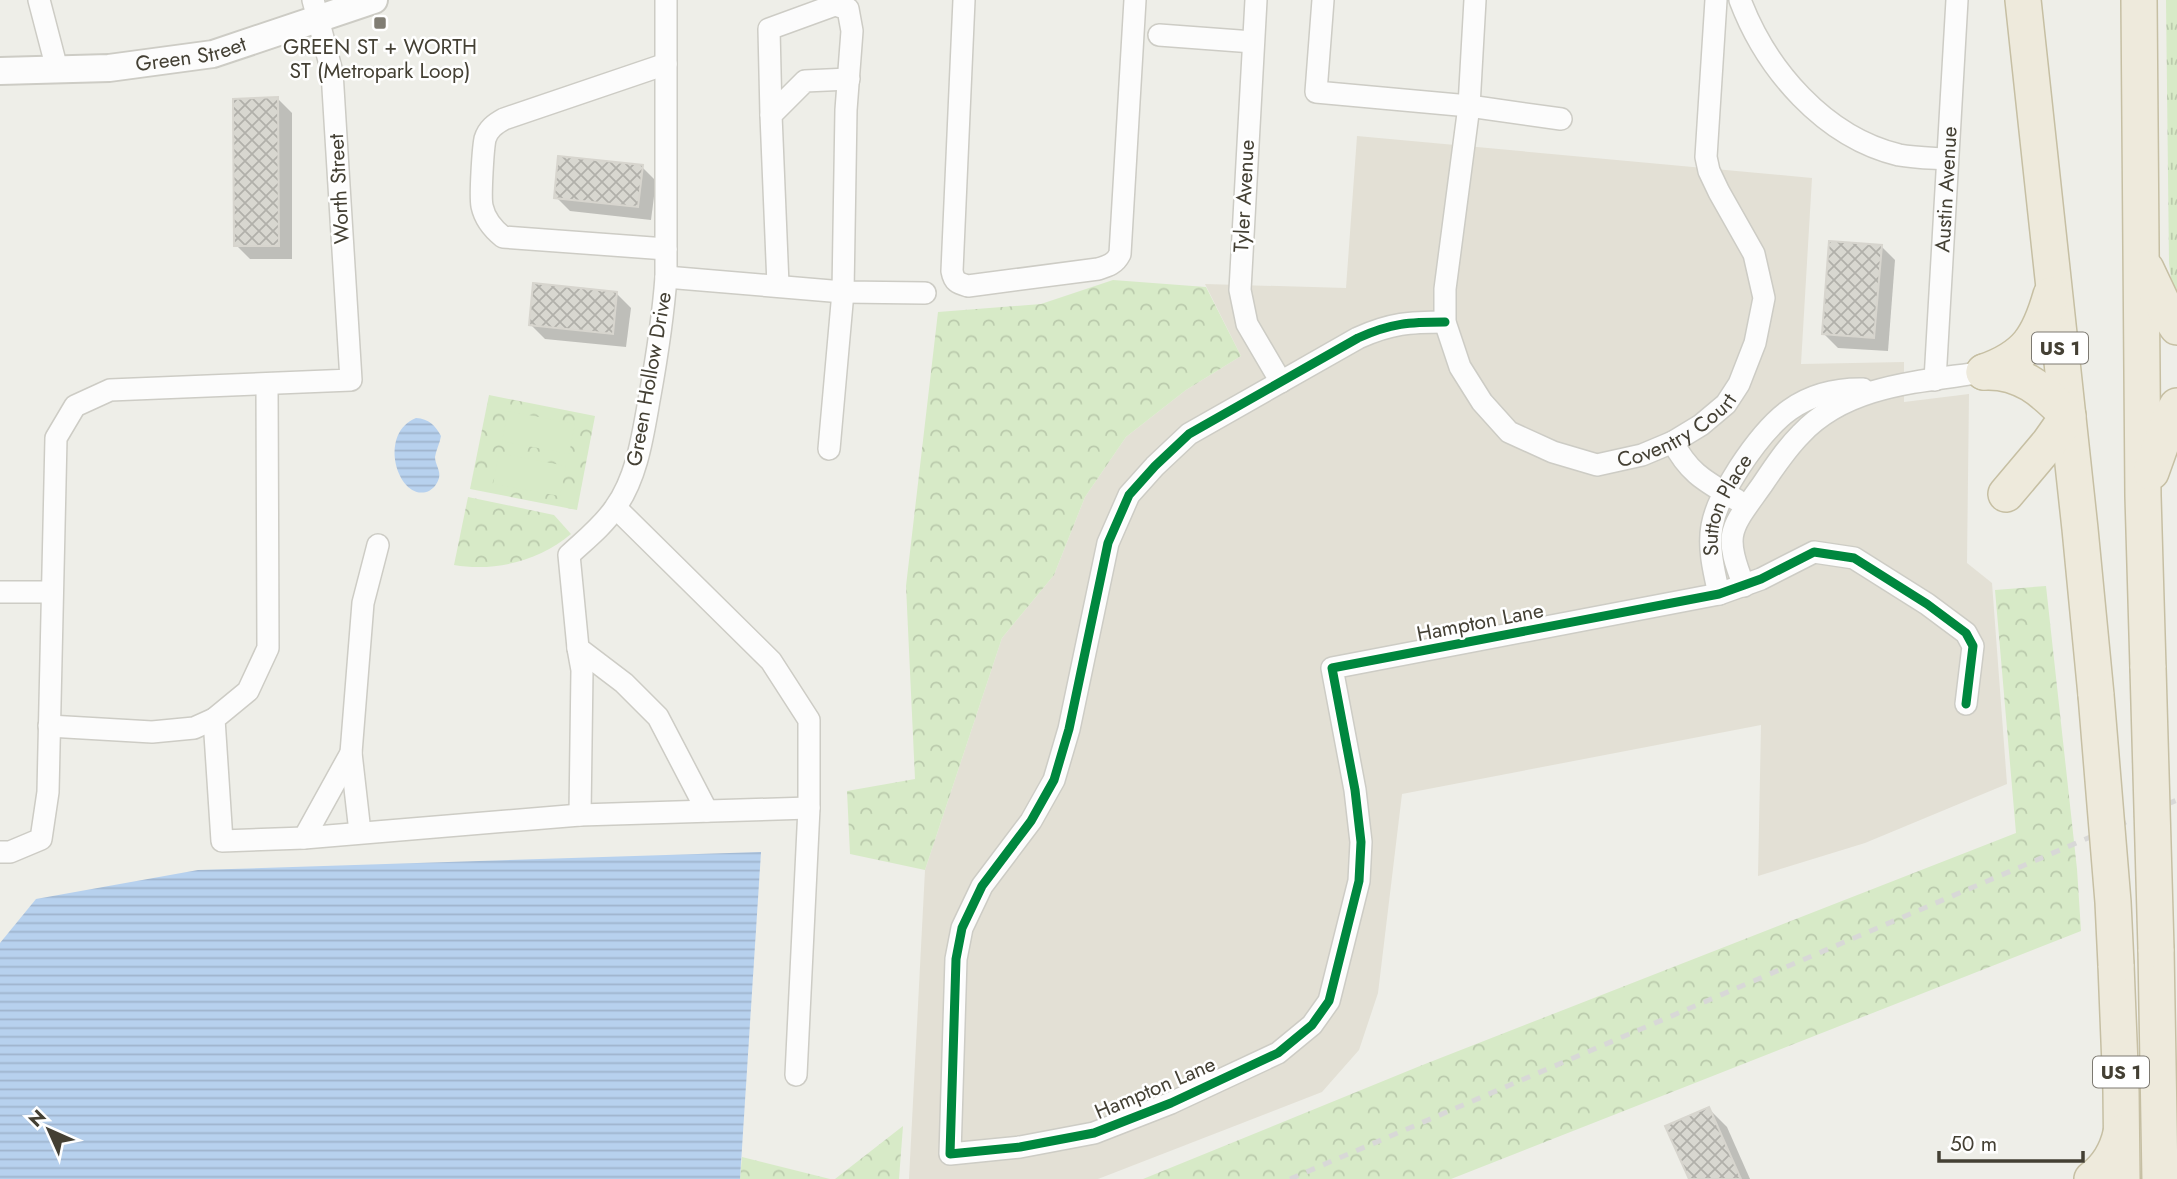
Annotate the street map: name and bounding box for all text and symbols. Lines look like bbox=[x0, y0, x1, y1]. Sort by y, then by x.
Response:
marker: GREEN ST + WORTH ST (Metropark Loop) bbox=[372, 15, 388, 31]
street label: Green Street bbox=[134, 29, 250, 79]
place label: GREEN ST + WORTH ST (Metropark Loop) bbox=[283, 32, 477, 86]
street label: Austin Avenue bbox=[1927, 125, 1965, 253]
street label: Worth Street bbox=[321, 133, 357, 245]
street label: Tyler Avenue bbox=[1226, 139, 1262, 253]
street label: Green Hollow Drive bbox=[619, 289, 679, 469]
road number: US 1 bbox=[2032, 332, 2088, 364]
street label: Coventry Court bbox=[1614, 388, 1744, 475]
street label: Sutton Place bbox=[1696, 447, 1760, 557]
street label: Hampton Lane bbox=[1414, 595, 1546, 649]
street label: Hampton Lane bbox=[1090, 1049, 1220, 1127]
road number: US 1 bbox=[2093, 1056, 2149, 1088]
north arrow bbox=[14, 1095, 84, 1165]
text: N bbox=[22, 1103, 52, 1133]
scale bar bbox=[1939, 1120, 2082, 1164]
text: 50 m bbox=[1950, 1129, 1997, 1159]

